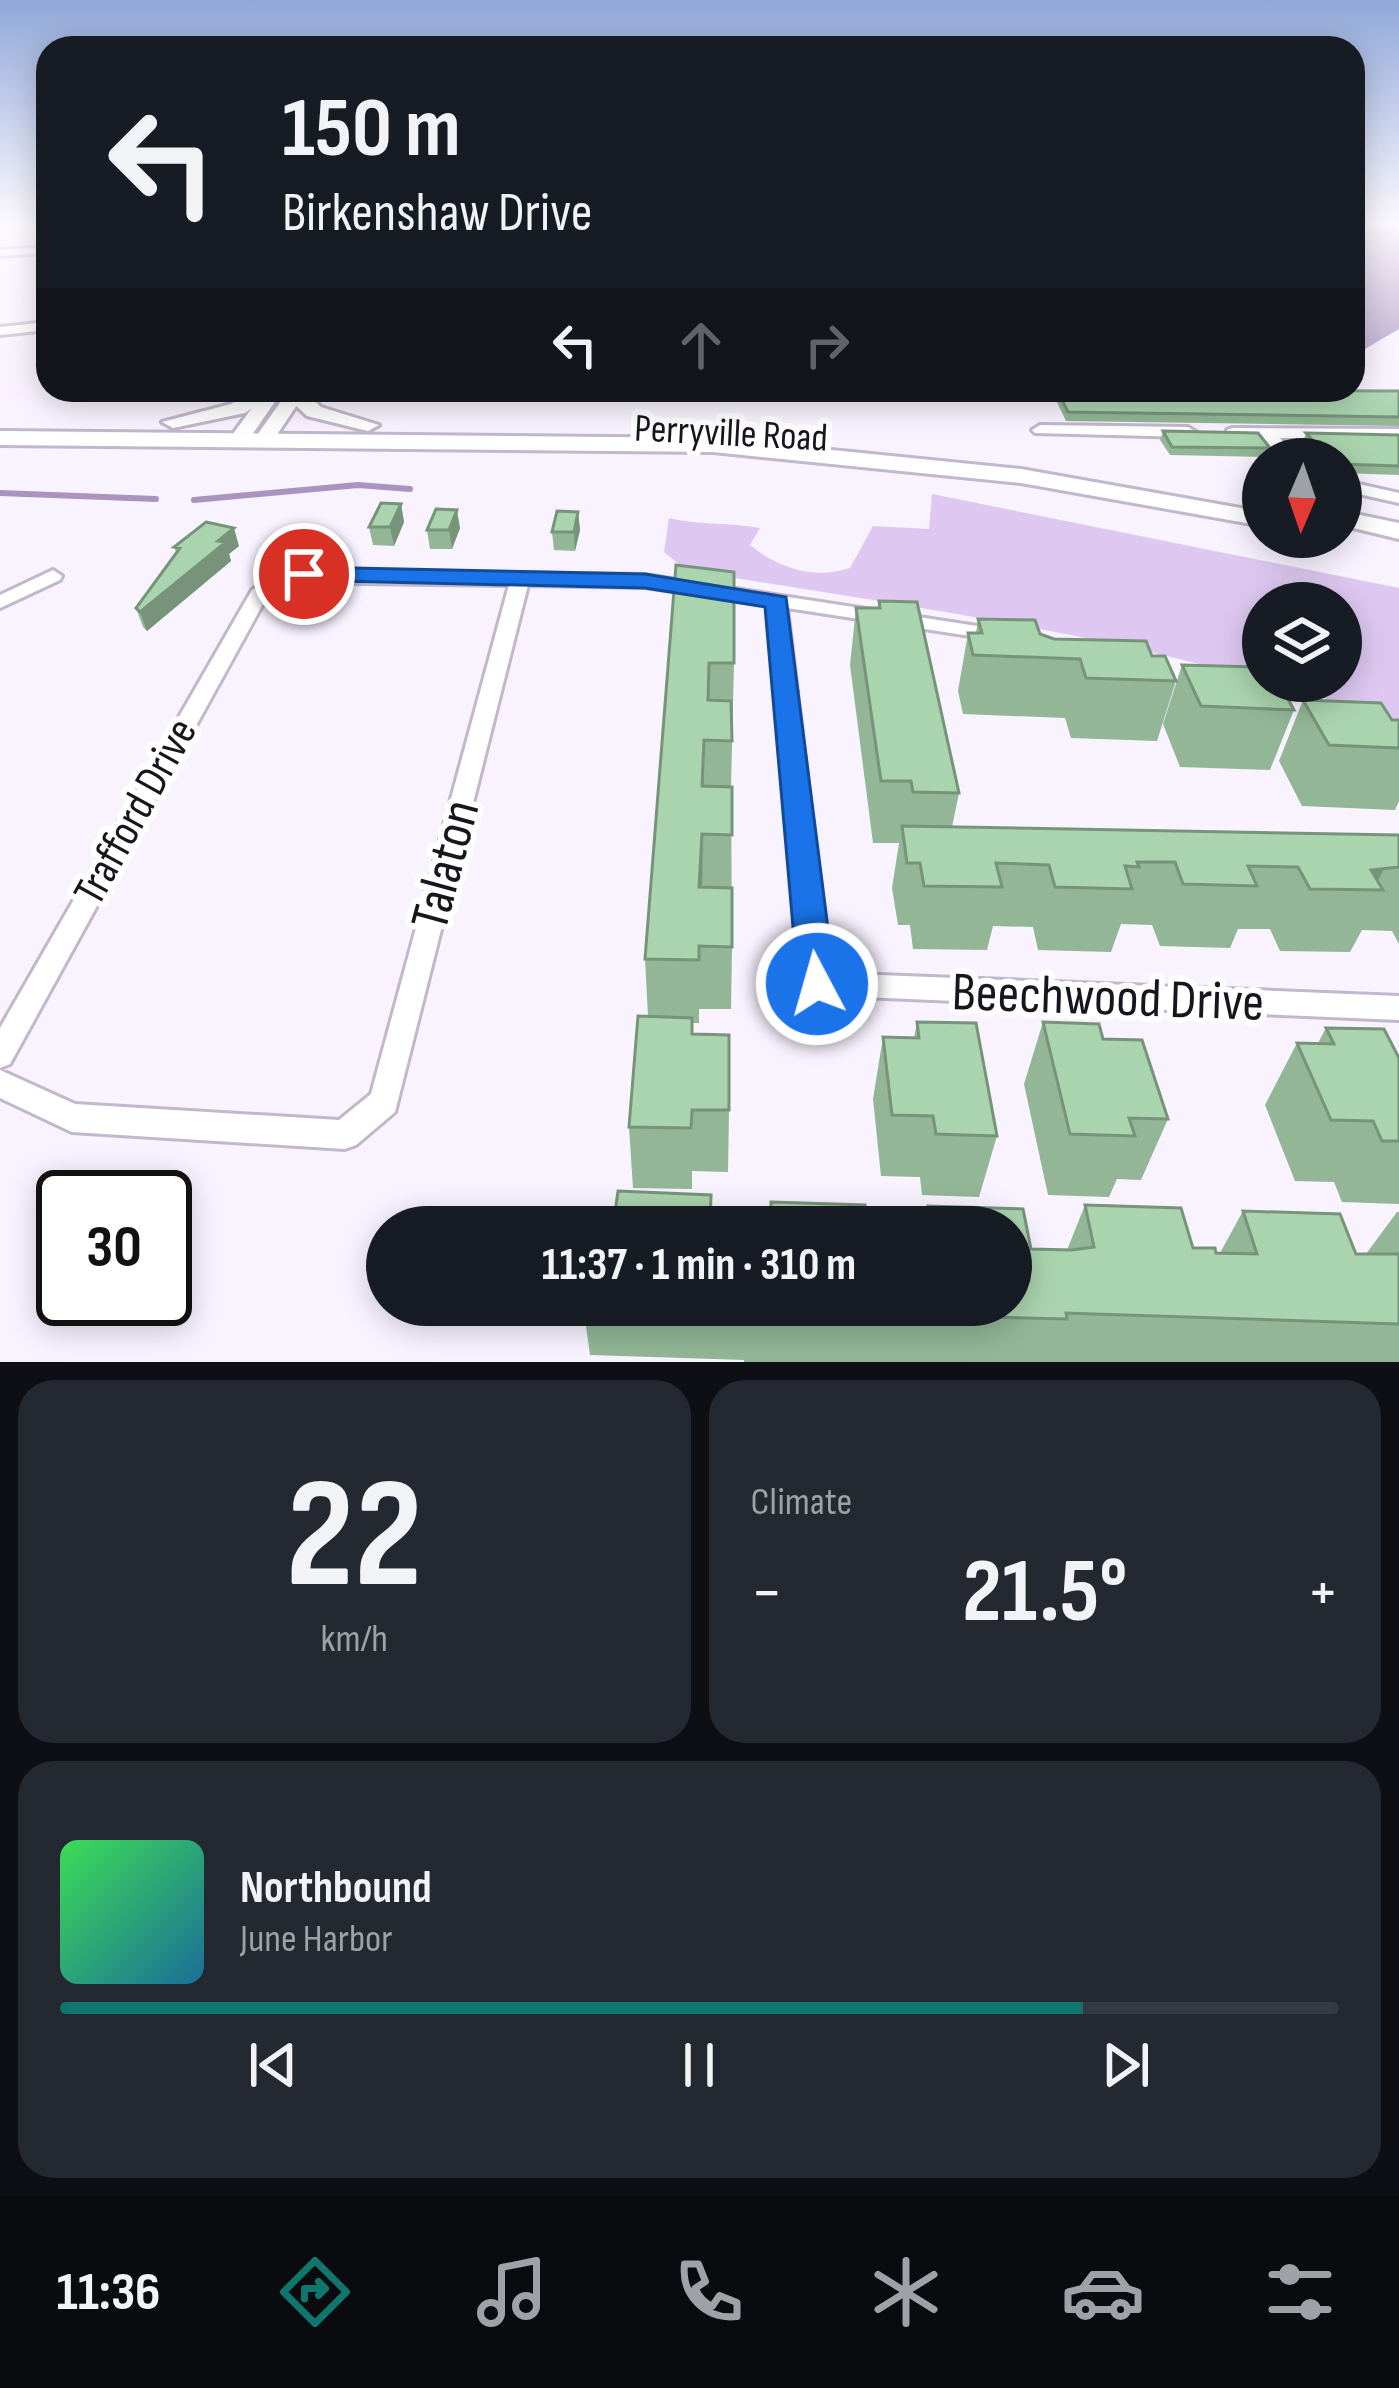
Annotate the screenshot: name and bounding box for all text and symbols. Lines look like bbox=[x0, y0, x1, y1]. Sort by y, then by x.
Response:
text: 150 m bbox=[282, 79, 461, 180]
icon: left bbox=[84, 84, 240, 240]
text: Birkenshaw Drive bbox=[282, 181, 592, 246]
icon: left bbox=[542, 312, 608, 378]
icon: ahead bbox=[668, 312, 734, 378]
icon: right bbox=[794, 312, 860, 378]
street label: Perryville Road bbox=[633, 405, 829, 463]
north arrow bbox=[1242, 438, 1362, 558]
map controls bbox=[1242, 438, 1362, 702]
pin bbox=[253, 523, 355, 625]
icon: arrive bbox=[271, 541, 337, 607]
button: layers bbox=[1242, 582, 1362, 702]
street label: Trafford Drive bbox=[62, 709, 210, 915]
street label: Talaton bbox=[398, 793, 494, 937]
position arrow bbox=[754, 921, 880, 1047]
street label: Beechwood Drive bbox=[951, 960, 1265, 1036]
speed limit sign: 30 bbox=[36, 1170, 192, 1326]
text: 11:37 · 1 min · 310 m bbox=[542, 1238, 856, 1293]
text: 22 bbox=[286, 1444, 423, 1631]
text: Climate bbox=[751, 1479, 852, 1526]
text: 21.5° bbox=[962, 1539, 1127, 1647]
text: − bbox=[751, 1554, 783, 1633]
text: + bbox=[1307, 1554, 1339, 1633]
text: km/h bbox=[321, 1616, 388, 1663]
text: Northbound bbox=[240, 1861, 432, 1916]
text: June Harbor bbox=[240, 1916, 392, 1963]
icon: previous bbox=[240, 2032, 306, 2098]
icon: pause bbox=[666, 2032, 732, 2098]
icon: next bbox=[1093, 2032, 1159, 2098]
icon: directions bbox=[273, 2250, 357, 2334]
icon: music bbox=[470, 2250, 554, 2334]
icon: phone bbox=[667, 2250, 751, 2334]
icon: climate bbox=[864, 2250, 948, 2334]
icon: car bbox=[1061, 2250, 1145, 2334]
icon: filters bbox=[1258, 2250, 1342, 2334]
text: 11:36 bbox=[57, 2260, 160, 2325]

